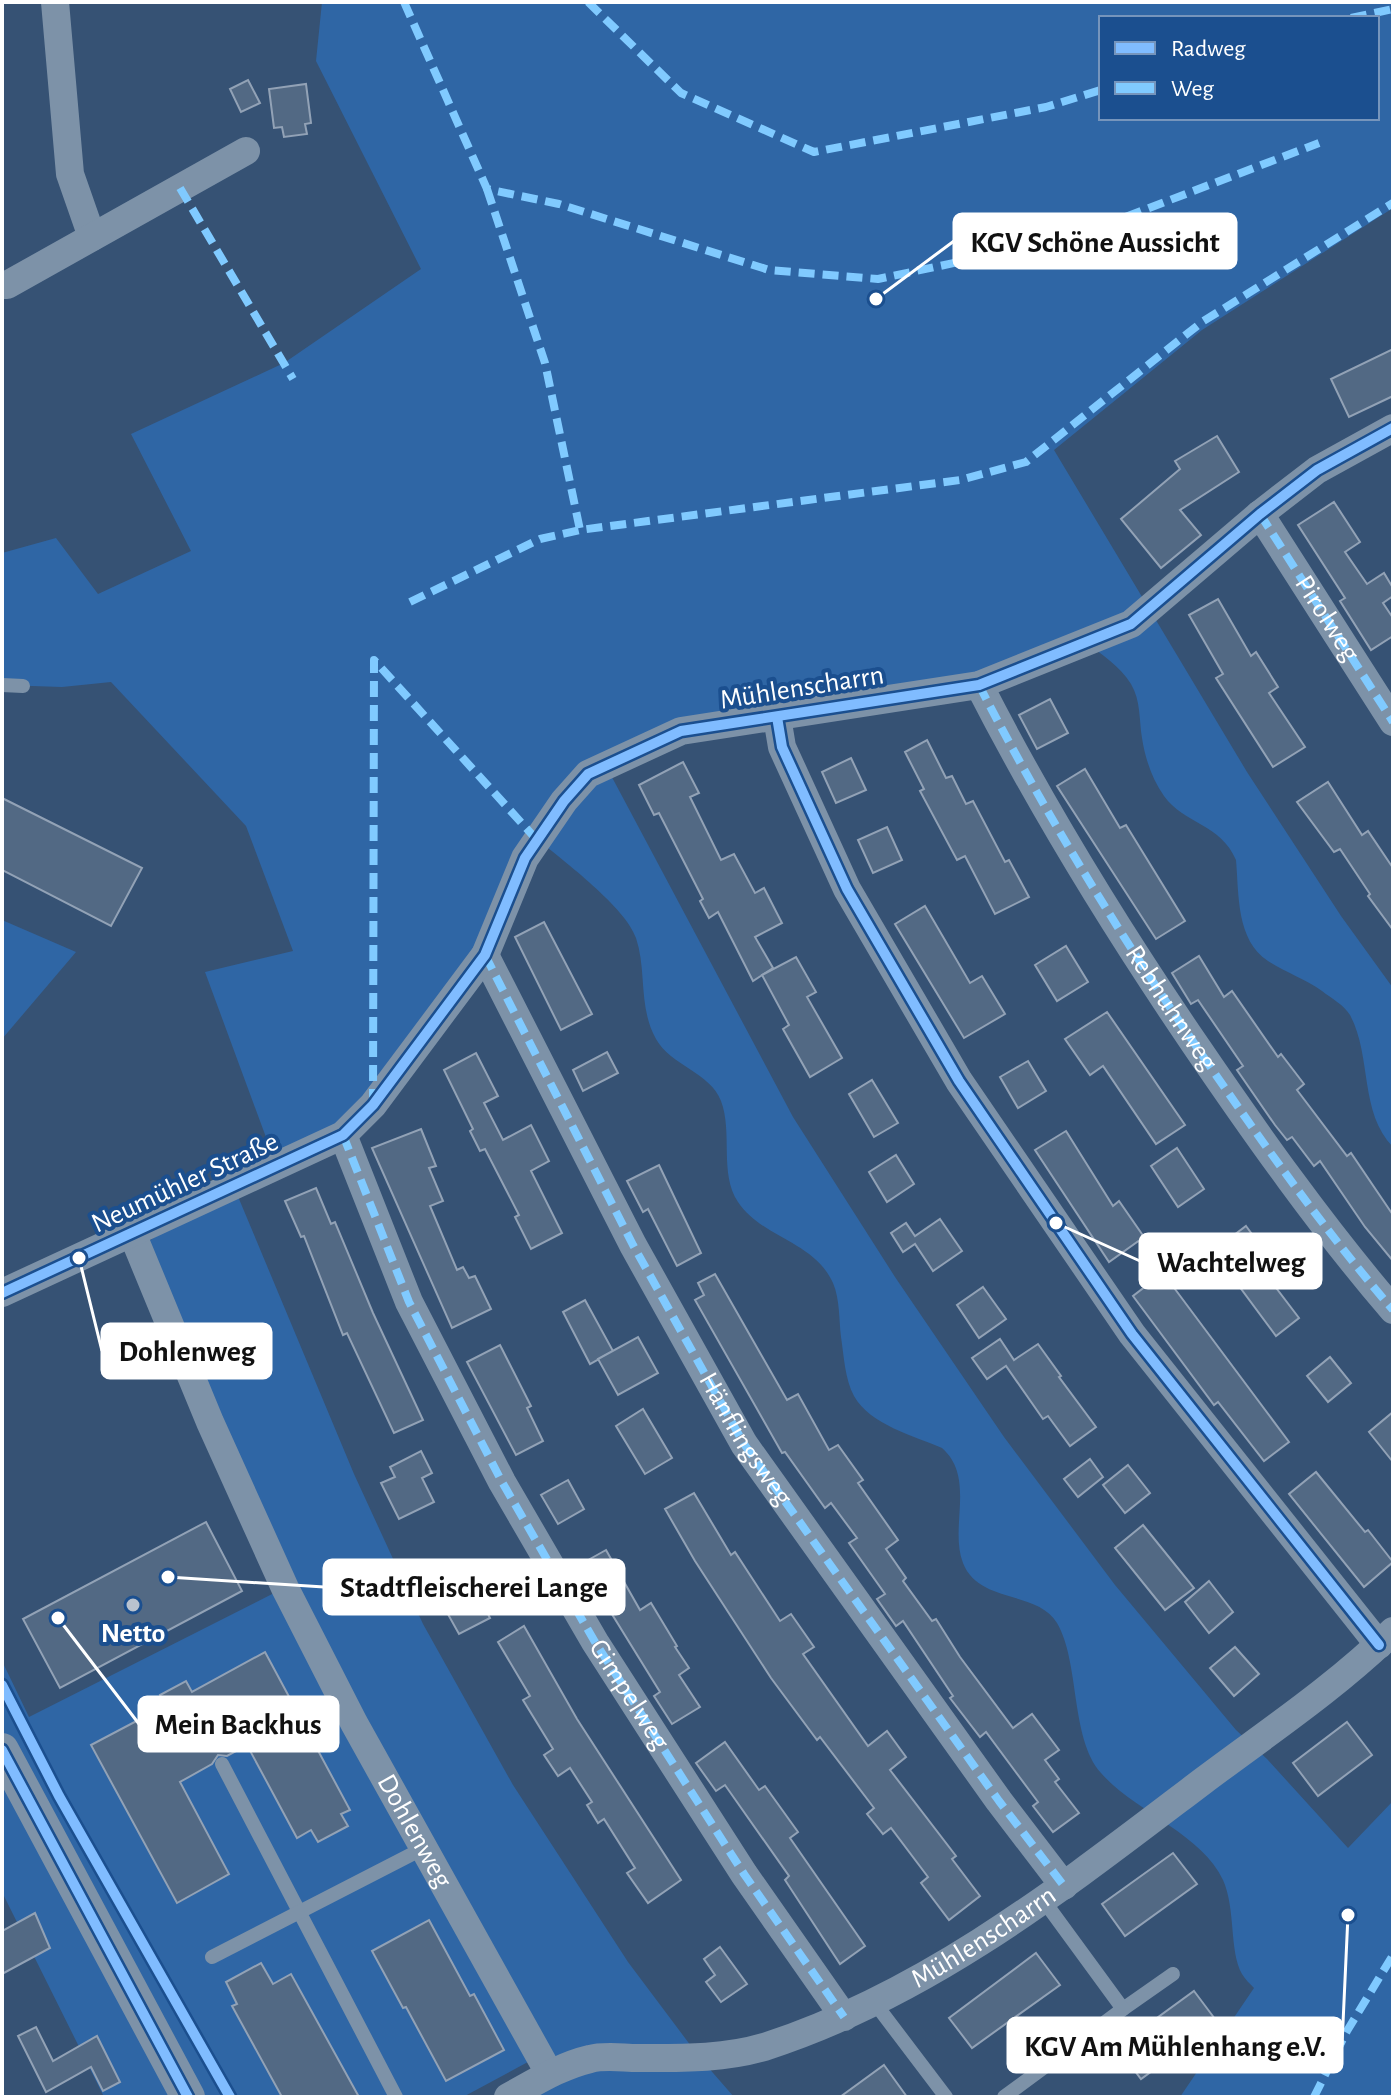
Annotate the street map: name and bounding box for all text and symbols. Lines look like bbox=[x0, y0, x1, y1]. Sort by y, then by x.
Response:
legend bbox=[1099, 16, 1379, 120]
text: Radweg bbox=[1171, 37, 1246, 61]
text: Weg bbox=[1171, 77, 1214, 101]
callout: KGV Schöne Aussicht bbox=[954, 214, 1236, 268]
text: KGV Schöne Aussicht bbox=[970, 228, 1220, 258]
street label: Pirolweg bbox=[1289, 571, 1365, 667]
street label: Mühlenscharrn bbox=[718, 661, 886, 715]
street label: Rebhuhnweg bbox=[1119, 941, 1223, 1076]
street label: Neumühler Straße bbox=[87, 1128, 283, 1238]
callout: Wachtelweg bbox=[1140, 1234, 1321, 1288]
text: Wachtelweg bbox=[1157, 1248, 1306, 1278]
callout: Dohlenweg bbox=[102, 1324, 271, 1378]
text: Dohlenweg bbox=[118, 1337, 257, 1367]
street label: Hänflingsweg bbox=[693, 1368, 798, 1511]
callout: Stadtfleischerei Lange bbox=[324, 1560, 624, 1614]
text: Stadtfleischerei Lange bbox=[340, 1573, 608, 1603]
marker: Netto bbox=[124, 1596, 142, 1614]
place label: Netto bbox=[101, 1620, 165, 1648]
street label: Gimpelweg bbox=[583, 1635, 675, 1755]
callout: Mein Backhus bbox=[139, 1697, 338, 1751]
text: Mein Backhus bbox=[154, 1710, 322, 1740]
street label: Dohlenweg bbox=[372, 1770, 457, 1893]
street label: Mühlenscharrn bbox=[907, 1881, 1061, 1994]
callout: KGV Am Mühlenhang e.V. bbox=[1008, 2018, 1342, 2072]
text: KGV Am Mühlenhang e.V. bbox=[1024, 2032, 1326, 2062]

